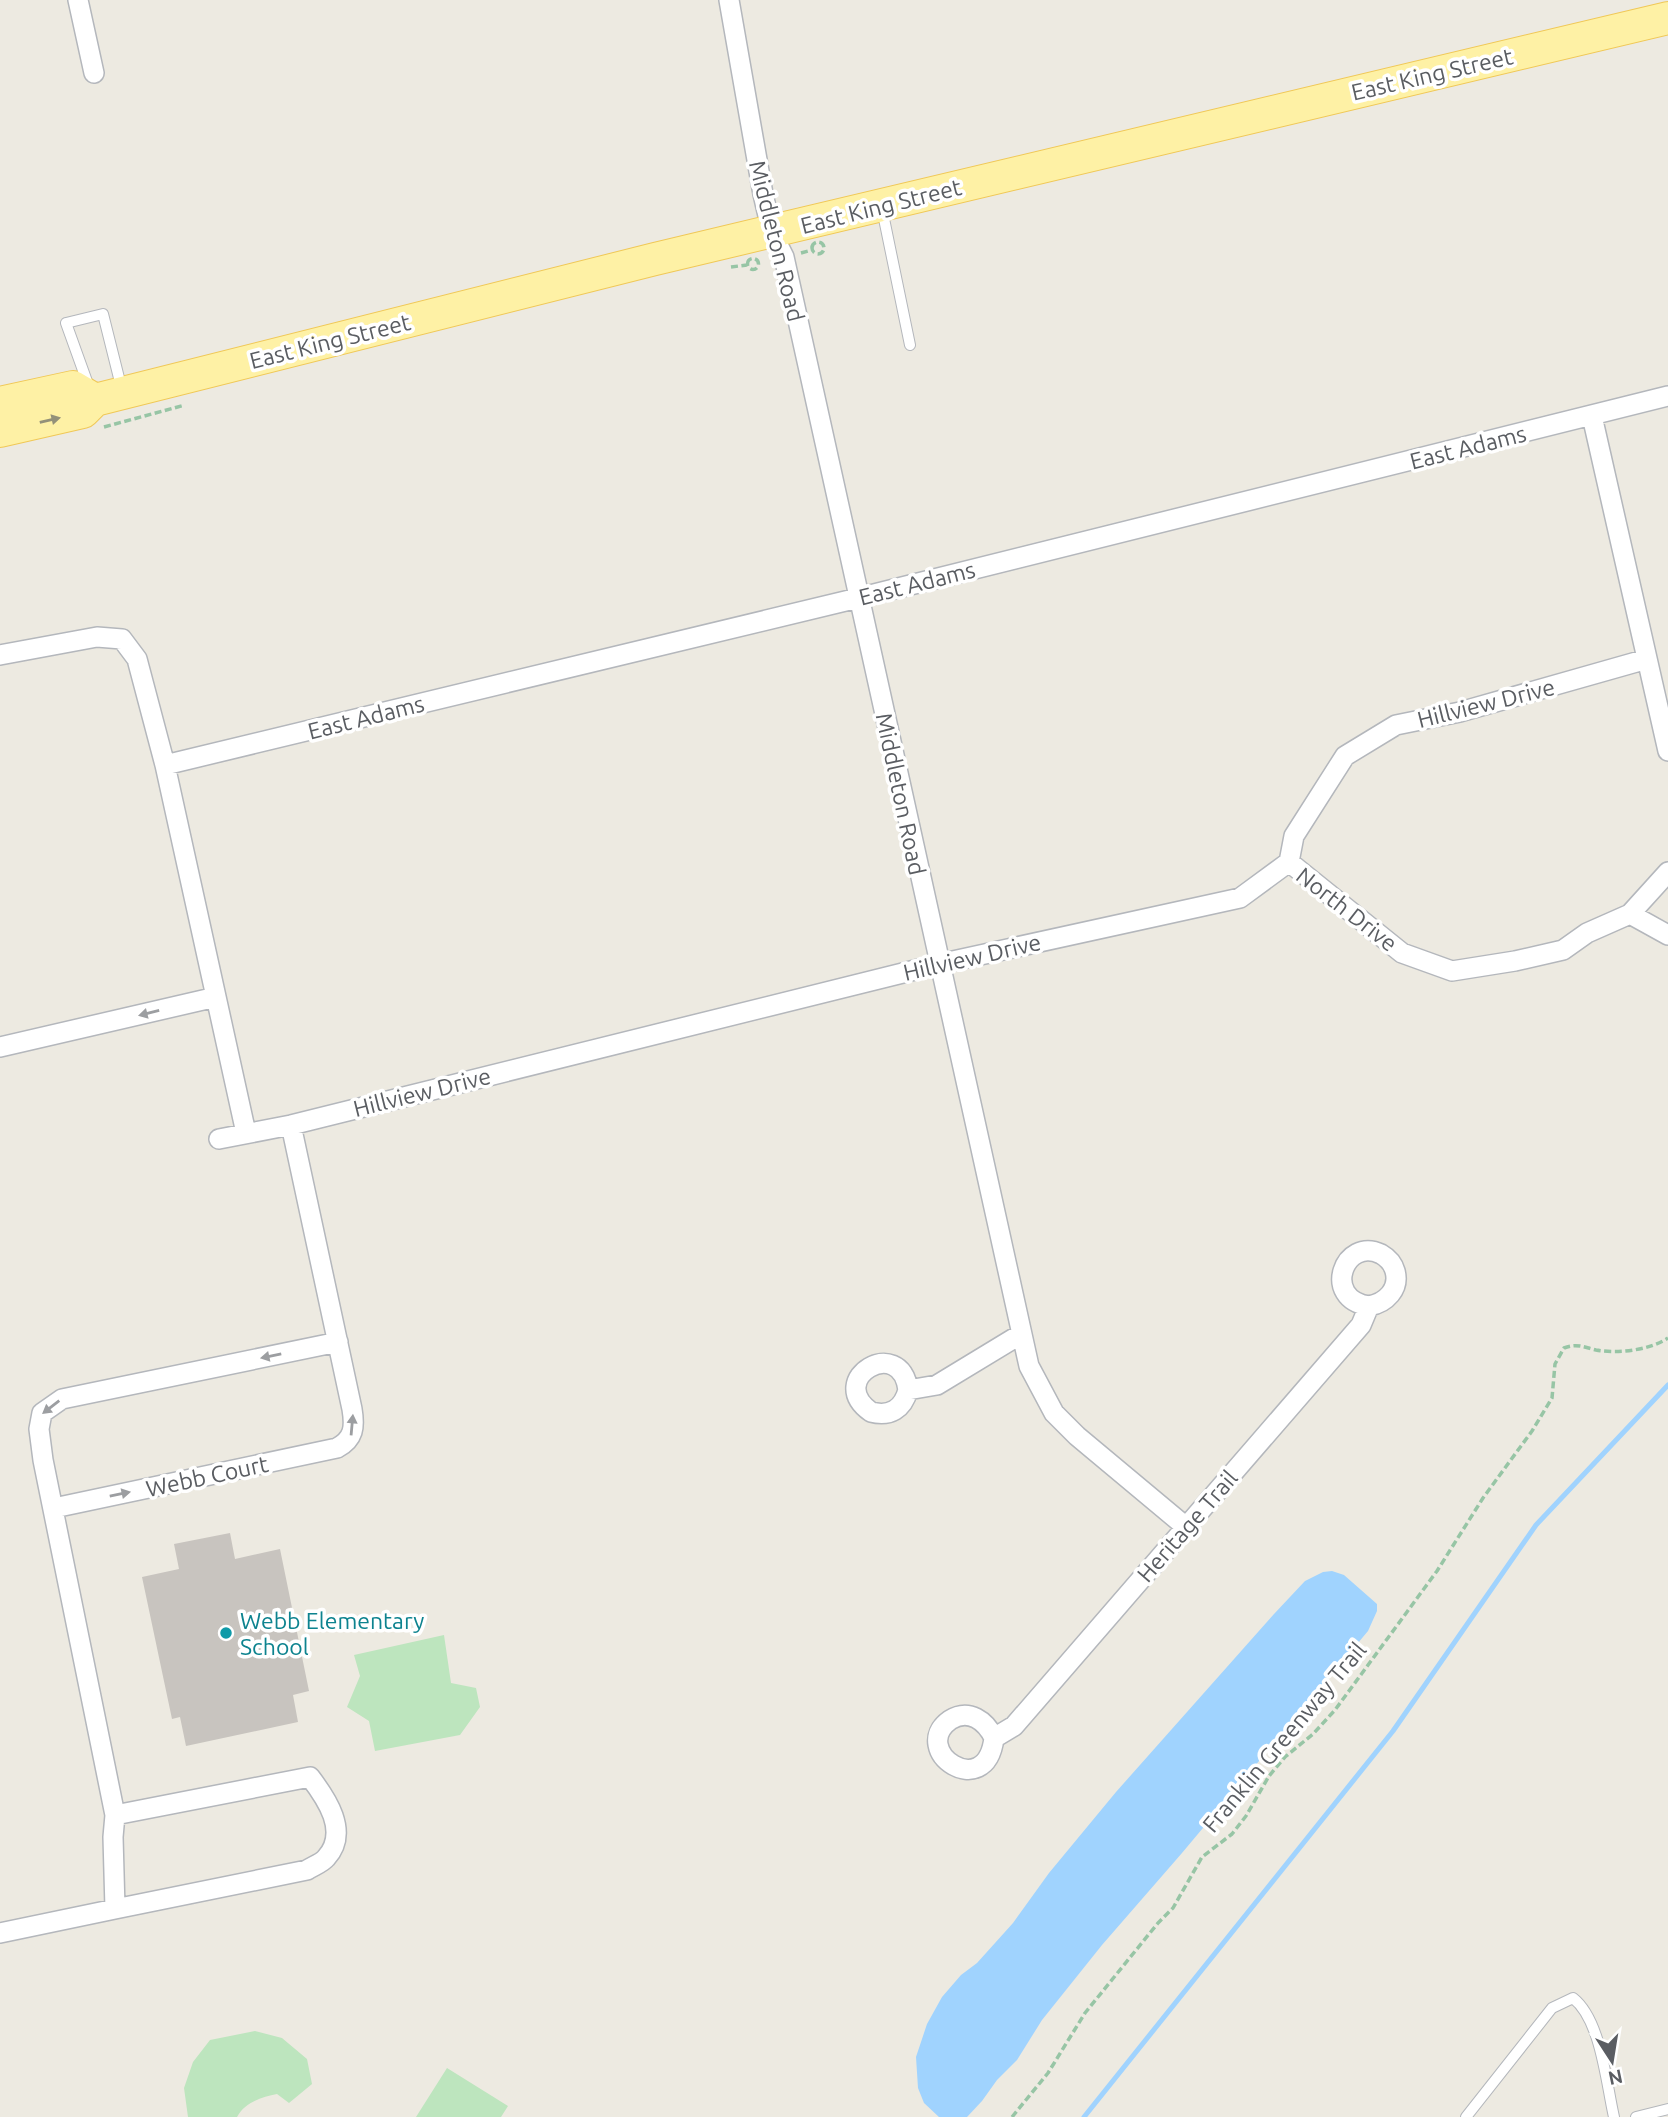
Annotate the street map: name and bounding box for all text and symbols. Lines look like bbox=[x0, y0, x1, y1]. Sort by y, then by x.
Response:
street label: East King Street bbox=[1349, 43, 1515, 105]
street label: Middleton Road bbox=[745, 158, 809, 324]
street label: East King Street bbox=[798, 174, 964, 238]
street label: East King Street bbox=[247, 309, 413, 373]
one-way arrow bbox=[39, 414, 61, 425]
street label: East Adams bbox=[1407, 420, 1529, 474]
street label: East Adams bbox=[856, 556, 978, 610]
street label: Hillview Drive bbox=[1415, 674, 1557, 732]
street label: East Adams bbox=[305, 690, 427, 744]
street label: Middleton Road bbox=[872, 711, 930, 877]
street label: North Drive bbox=[1292, 862, 1402, 956]
street label: Hillview Drive bbox=[901, 929, 1043, 985]
one-way arrow bbox=[138, 1008, 160, 1019]
street label: Hillview Drive bbox=[351, 1063, 493, 1121]
one-way arrow bbox=[260, 1350, 282, 1361]
one-way arrow bbox=[42, 1399, 60, 1414]
one-way arrow bbox=[347, 1414, 358, 1436]
street label: Webb Court bbox=[144, 1451, 270, 1501]
street label: Heritage Trail bbox=[1132, 1465, 1242, 1587]
one-way arrow bbox=[110, 1488, 132, 1499]
place label: Webb Elementary School bbox=[240, 1608, 424, 1659]
marker: Webb Elementary School bbox=[218, 1625, 234, 1641]
street label: Franklin Greenway Trail bbox=[1197, 1637, 1371, 1837]
north arrow bbox=[1577, 2026, 1647, 2096]
text: N bbox=[1606, 2065, 1625, 2090]

